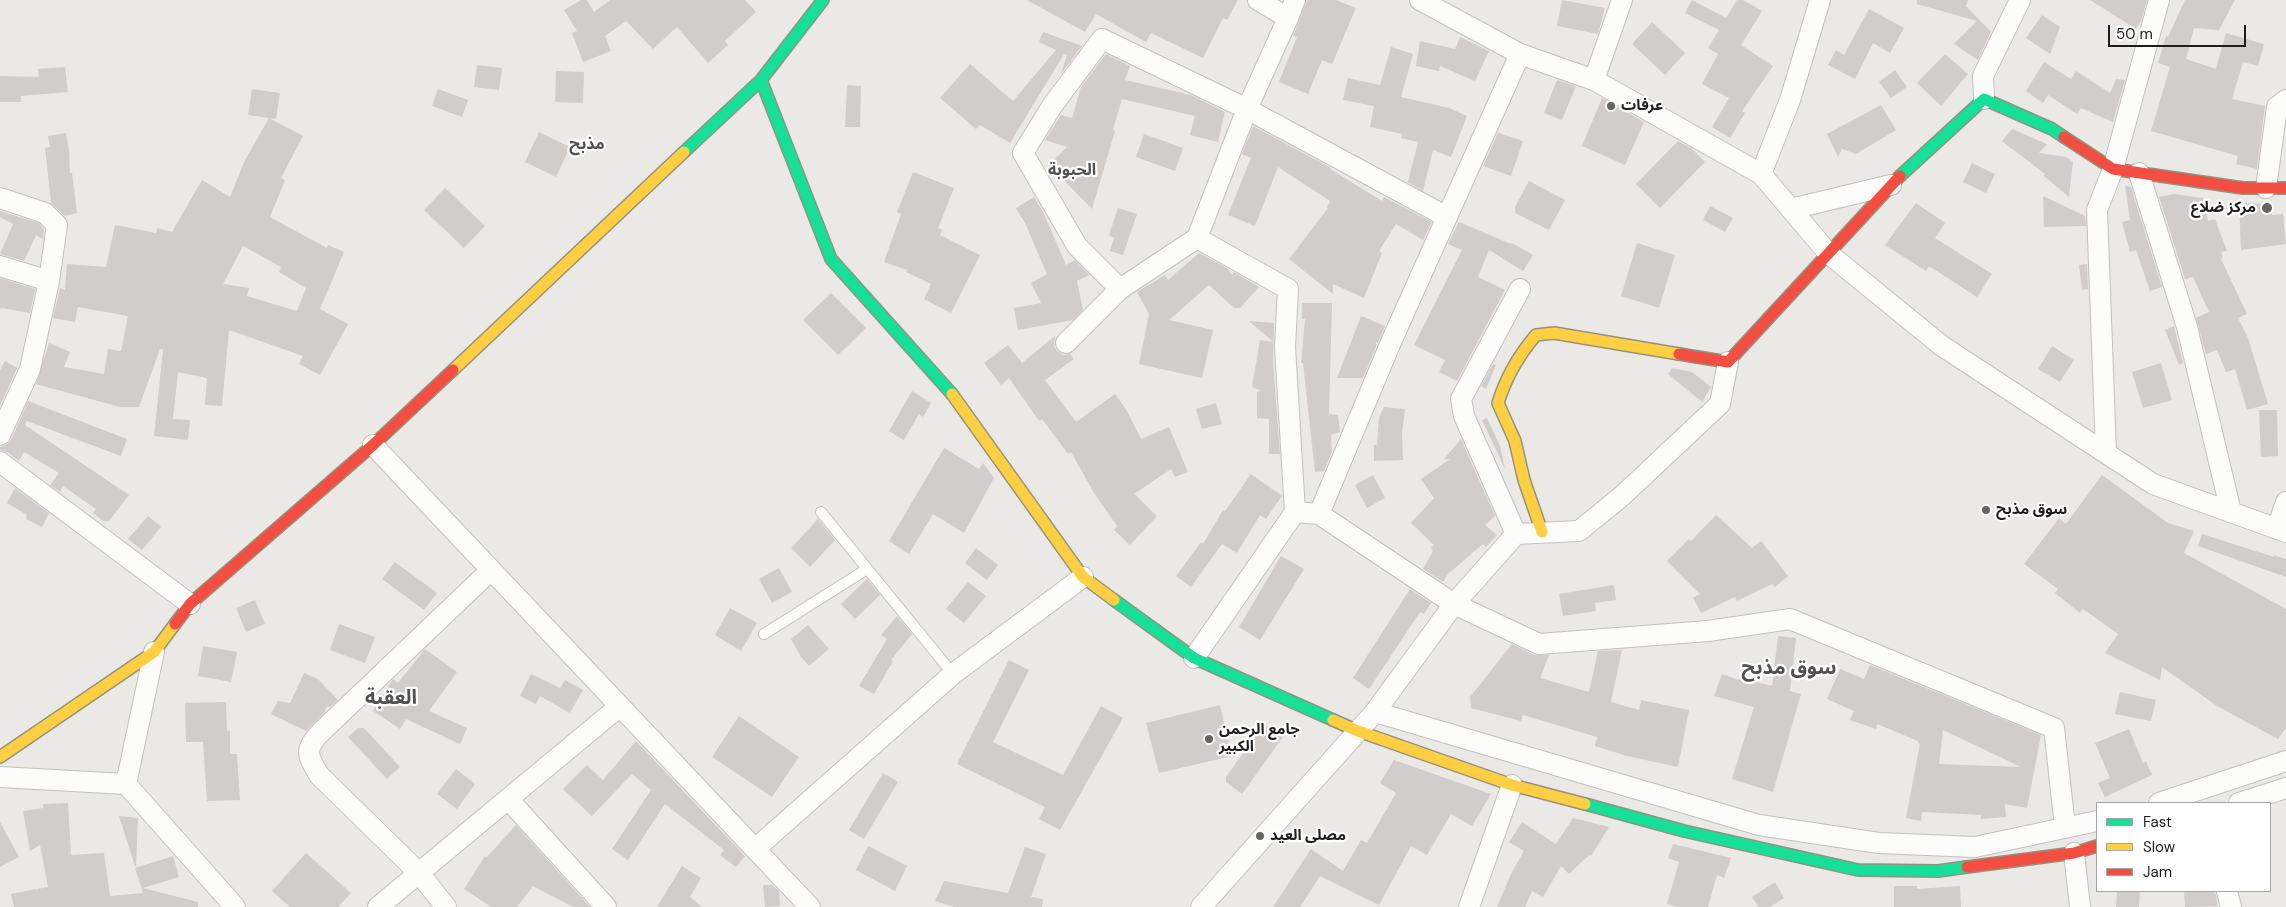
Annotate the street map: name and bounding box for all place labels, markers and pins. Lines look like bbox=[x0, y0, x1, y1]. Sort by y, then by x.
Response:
place label: عرفات bbox=[1621, 97, 1663, 115]
marker: عرفات bbox=[1605, 100, 1617, 112]
place label: مركز ضلاع bbox=[2191, 199, 2256, 217]
marker: مركز ضلاع bbox=[2260, 201, 2274, 215]
place label: سوق مذبح bbox=[1996, 501, 2067, 519]
marker: سوق مذبح bbox=[1980, 504, 1992, 516]
place label: جامع الرحمن الكبير bbox=[1219, 721, 1300, 756]
marker: جامع الرحمن الكبير bbox=[1203, 733, 1215, 745]
place label: مصلى العيد bbox=[1270, 827, 1346, 845]
marker: مصلى العيد bbox=[1254, 830, 1266, 842]

